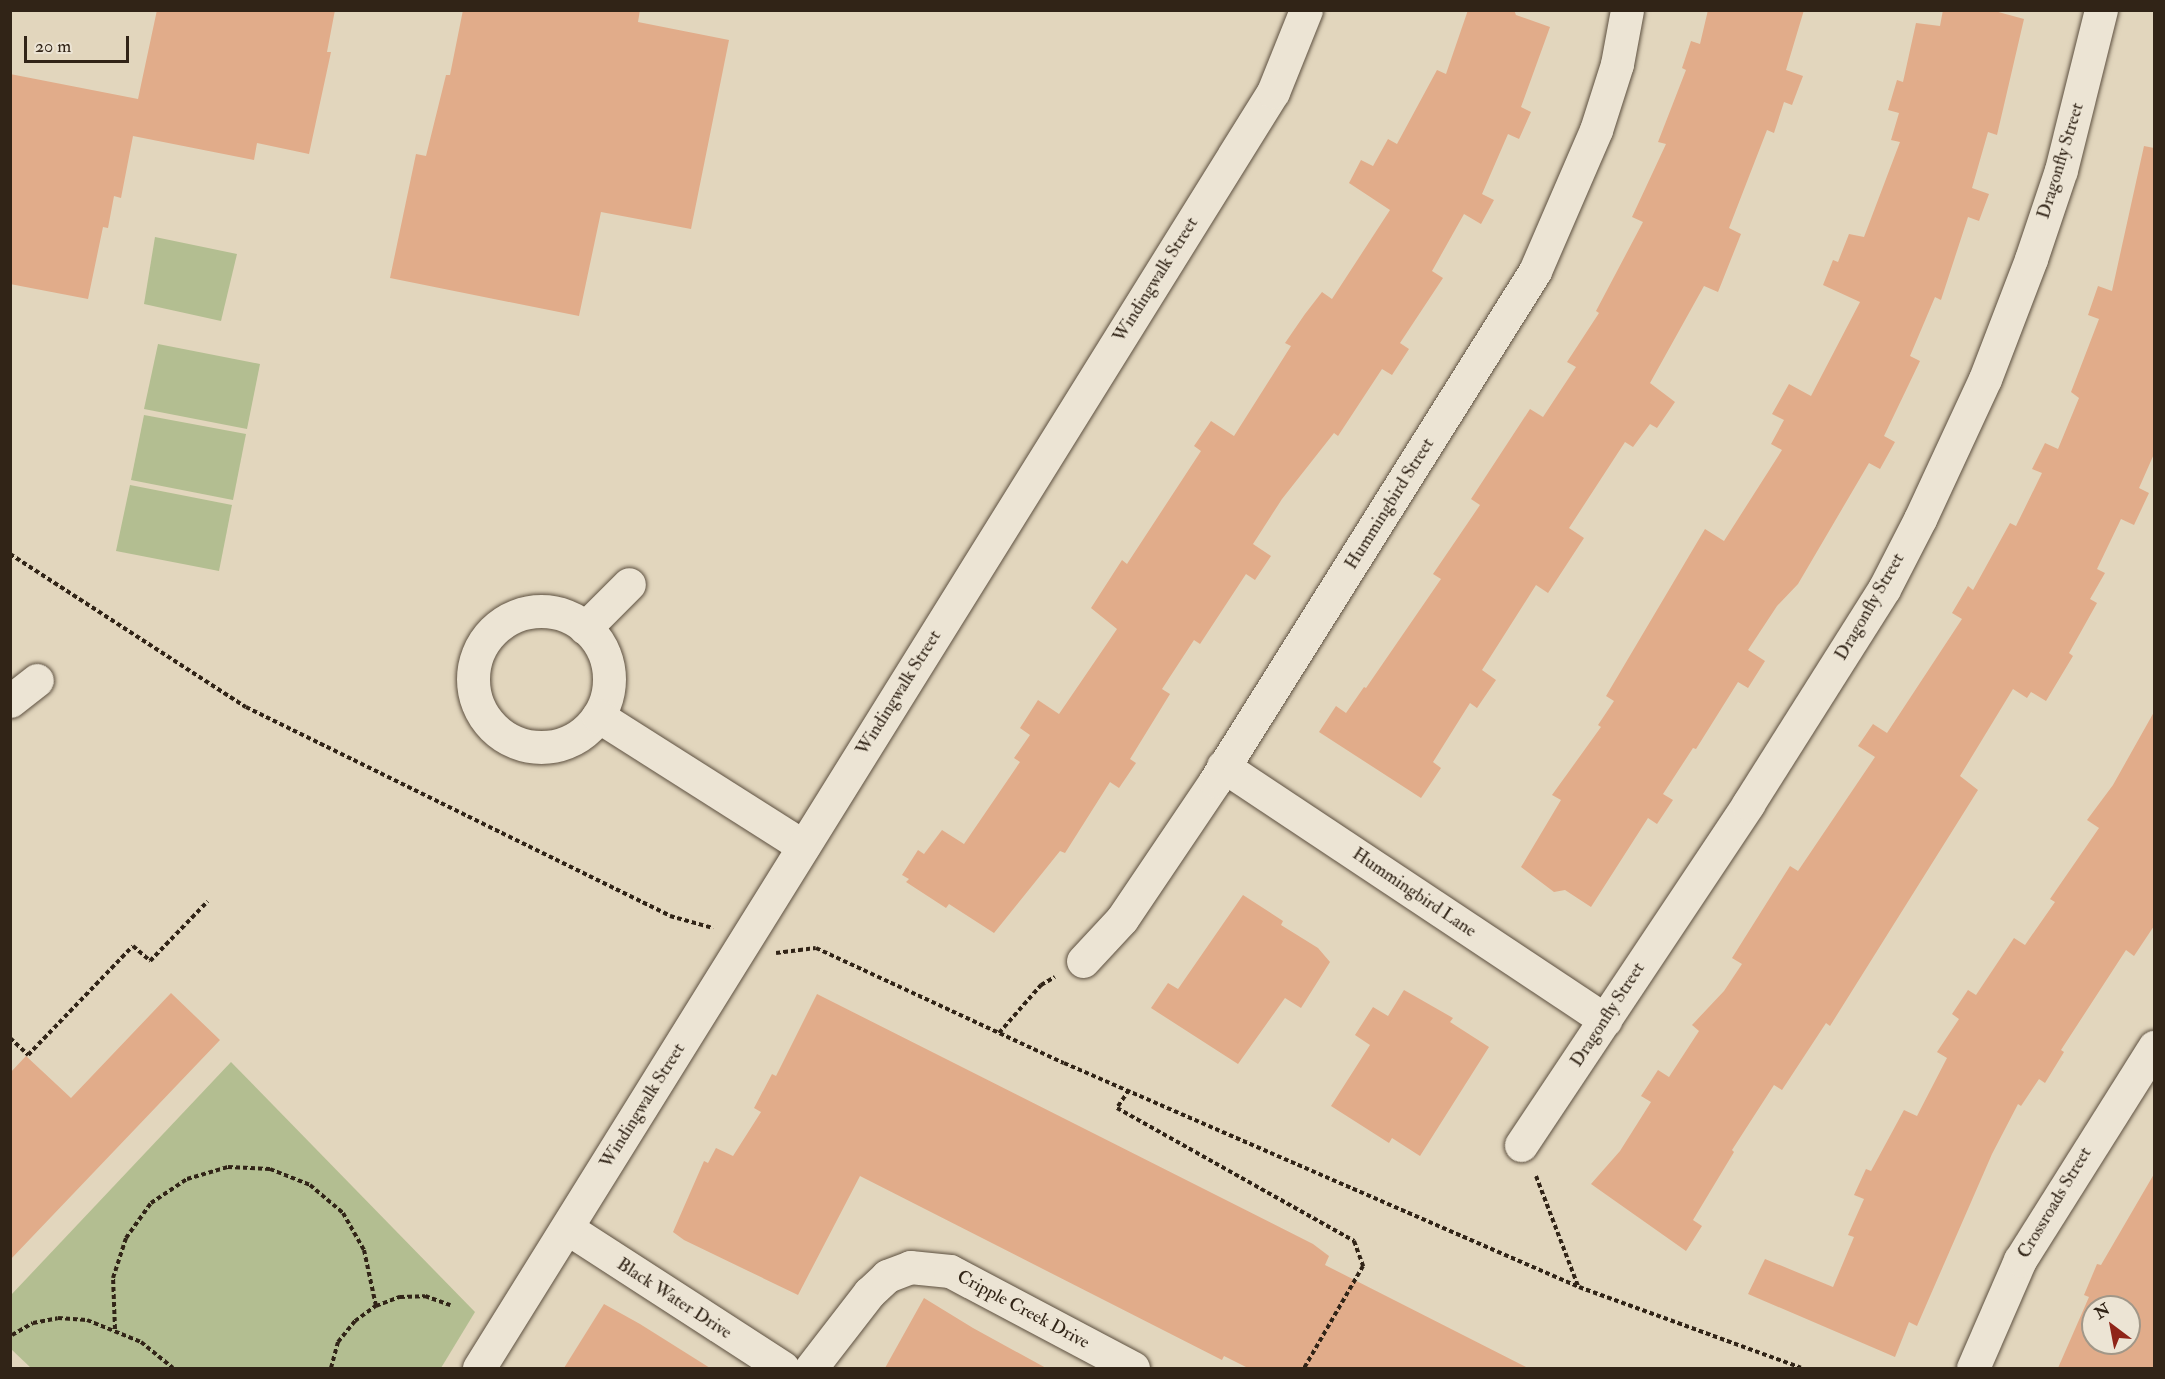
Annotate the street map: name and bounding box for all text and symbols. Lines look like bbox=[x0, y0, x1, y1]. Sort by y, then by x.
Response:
scale bar bbox=[27, 24, 132, 62]
text: 20 m bbox=[35, 35, 71, 58]
street label: Dragonfly Street bbox=[2033, 100, 2089, 222]
street label: Windingwalk Street bbox=[1109, 214, 1203, 346]
street label: Hummingbird Street bbox=[1341, 434, 1439, 574]
street label: Dragonfly Street bbox=[1831, 550, 1909, 664]
street label: Windingwalk Street bbox=[852, 627, 946, 759]
street label: Hummingbird Lane bbox=[1348, 844, 1480, 942]
street label: Dragonfly Street bbox=[1566, 959, 1650, 1071]
street label: Windingwalk Street bbox=[596, 1040, 690, 1172]
street label: Crossroads Street bbox=[2013, 1144, 2097, 1262]
street label: Black Water Drive bbox=[613, 1254, 735, 1344]
street label: Cripple Creek Drive bbox=[953, 1266, 1093, 1354]
north arrow bbox=[2081, 1295, 2141, 1355]
text: N bbox=[2091, 1299, 2114, 1324]

